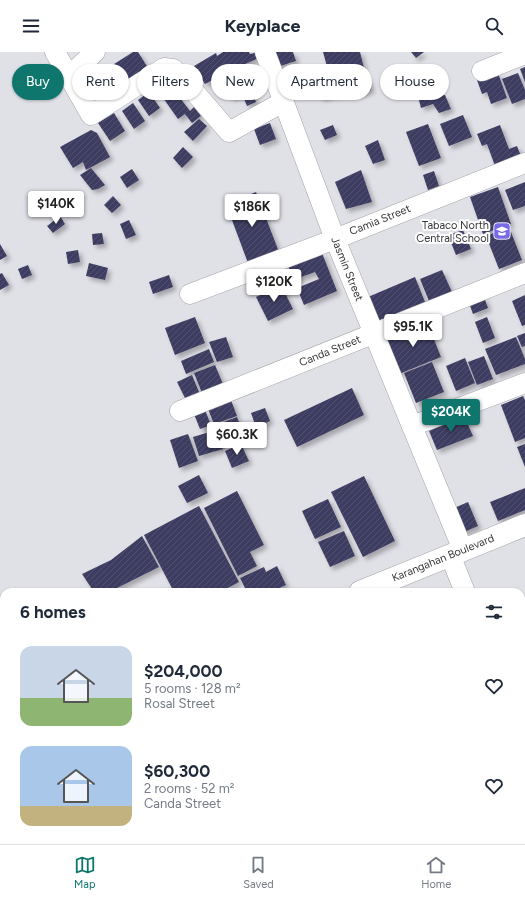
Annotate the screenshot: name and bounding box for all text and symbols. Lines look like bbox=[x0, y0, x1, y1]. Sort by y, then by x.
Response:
icon: menu bbox=[20, 15, 42, 37]
text: Keyplace bbox=[224, 15, 301, 37]
icon: search bbox=[483, 15, 505, 37]
chip: Buy bbox=[12, 64, 64, 100]
chip: Rent bbox=[72, 64, 129, 100]
chip: Filters bbox=[137, 64, 203, 100]
chip: New bbox=[211, 64, 269, 100]
chip: Apartment bbox=[277, 64, 372, 100]
chip: House bbox=[380, 64, 449, 100]
pin: $140K bbox=[28, 191, 84, 225]
pin: $186K bbox=[224, 194, 280, 228]
text: $140K bbox=[37, 196, 75, 211]
text: $186K bbox=[234, 199, 270, 214]
street label: Camia Street bbox=[348, 202, 412, 238]
place label: Tabaco North Central School bbox=[416, 219, 489, 245]
school or university icon: Tabaco North Central School bbox=[492, 221, 512, 241]
street label: Jasmin Street bbox=[328, 235, 366, 303]
pin: $120K bbox=[246, 269, 302, 303]
text: $120K bbox=[255, 274, 293, 289]
pin: $95.1K bbox=[380, 314, 446, 348]
text: $95.1K bbox=[393, 319, 433, 334]
street label: Canda Street bbox=[297, 333, 363, 369]
pin: $204K bbox=[423, 399, 479, 433]
text: $204K bbox=[431, 404, 471, 419]
pin: $60.3K bbox=[204, 422, 270, 456]
text: $60.3K bbox=[216, 427, 258, 442]
street label: Karangahan Boulevard bbox=[390, 532, 496, 584]
icon: filters bbox=[483, 601, 505, 623]
text: 6 homes bbox=[20, 602, 86, 622]
text: $204,000 bbox=[144, 661, 222, 681]
icon: home bbox=[52, 662, 100, 710]
icon: heart bbox=[483, 675, 505, 697]
text: 5 rooms · 128 m² bbox=[144, 681, 241, 696]
text: Rosal Street bbox=[144, 696, 215, 711]
text: $60,300 bbox=[144, 761, 210, 781]
icon: home bbox=[52, 762, 100, 810]
icon: heart bbox=[483, 775, 505, 797]
text: 2 rooms · 52 m² bbox=[144, 781, 235, 796]
text: Canda Street bbox=[144, 796, 221, 811]
tab: Map bbox=[74, 854, 96, 891]
tab: Saved bbox=[243, 854, 274, 891]
tab: Home bbox=[421, 854, 451, 891]

